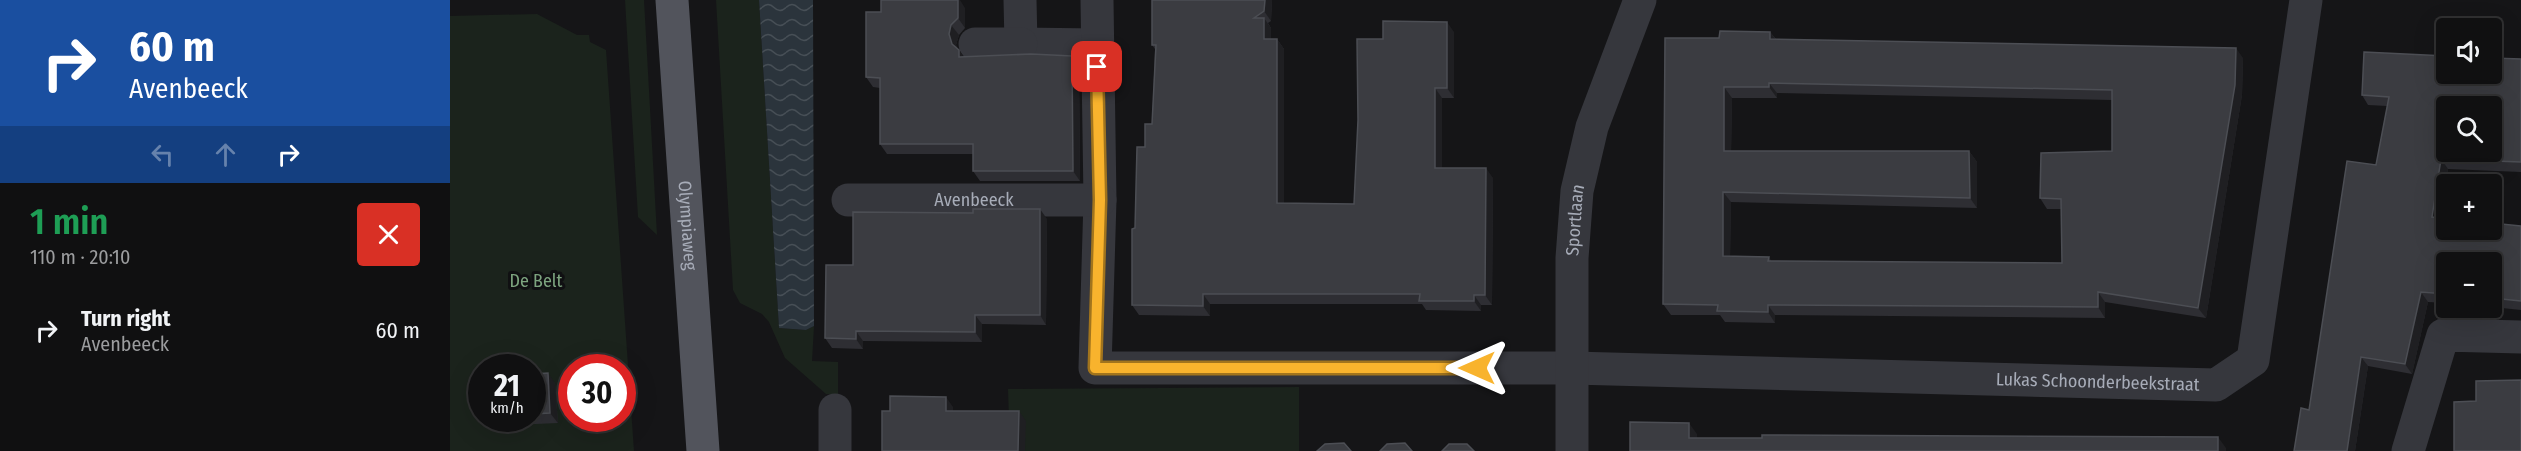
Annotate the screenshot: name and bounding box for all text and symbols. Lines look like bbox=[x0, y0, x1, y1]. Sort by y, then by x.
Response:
map controls bbox=[2436, 18, 2502, 318]
button: sound bbox=[2436, 18, 2502, 84]
text: 60 m bbox=[129, 22, 215, 72]
icon: right bbox=[30, 24, 108, 102]
pin bbox=[1071, 41, 1122, 92]
icon: arrive bbox=[1080, 50, 1113, 83]
text: Avenbeeck bbox=[129, 73, 248, 105]
button: search bbox=[2436, 96, 2502, 162]
icon: left bbox=[146, 138, 179, 171]
icon: ahead bbox=[209, 138, 242, 171]
icon: right bbox=[272, 138, 305, 171]
button: + bbox=[2436, 174, 2502, 240]
street label: Olympiaweg bbox=[673, 180, 702, 272]
street label: Sportlaan bbox=[1561, 182, 1589, 257]
street label: Avenbeeck bbox=[934, 189, 1014, 211]
text: 1 min bbox=[30, 200, 108, 244]
button: close bbox=[357, 203, 420, 266]
text: 110 m · 20:10 bbox=[30, 245, 130, 269]
button: − bbox=[2436, 252, 2502, 318]
park label: De Belt bbox=[510, 270, 563, 292]
text: Turn right bbox=[81, 305, 170, 332]
icon: right bbox=[30, 314, 63, 347]
text: 60 m bbox=[376, 317, 420, 344]
text: Avenbeeck bbox=[81, 332, 169, 356]
position arrow bbox=[1445, 336, 1509, 400]
speed limit sign: 30 bbox=[558, 354, 636, 432]
text: 21 bbox=[494, 368, 520, 404]
street label: Lukas Schoonderbeekstraat bbox=[1996, 368, 2200, 396]
text: km/h bbox=[490, 399, 524, 417]

